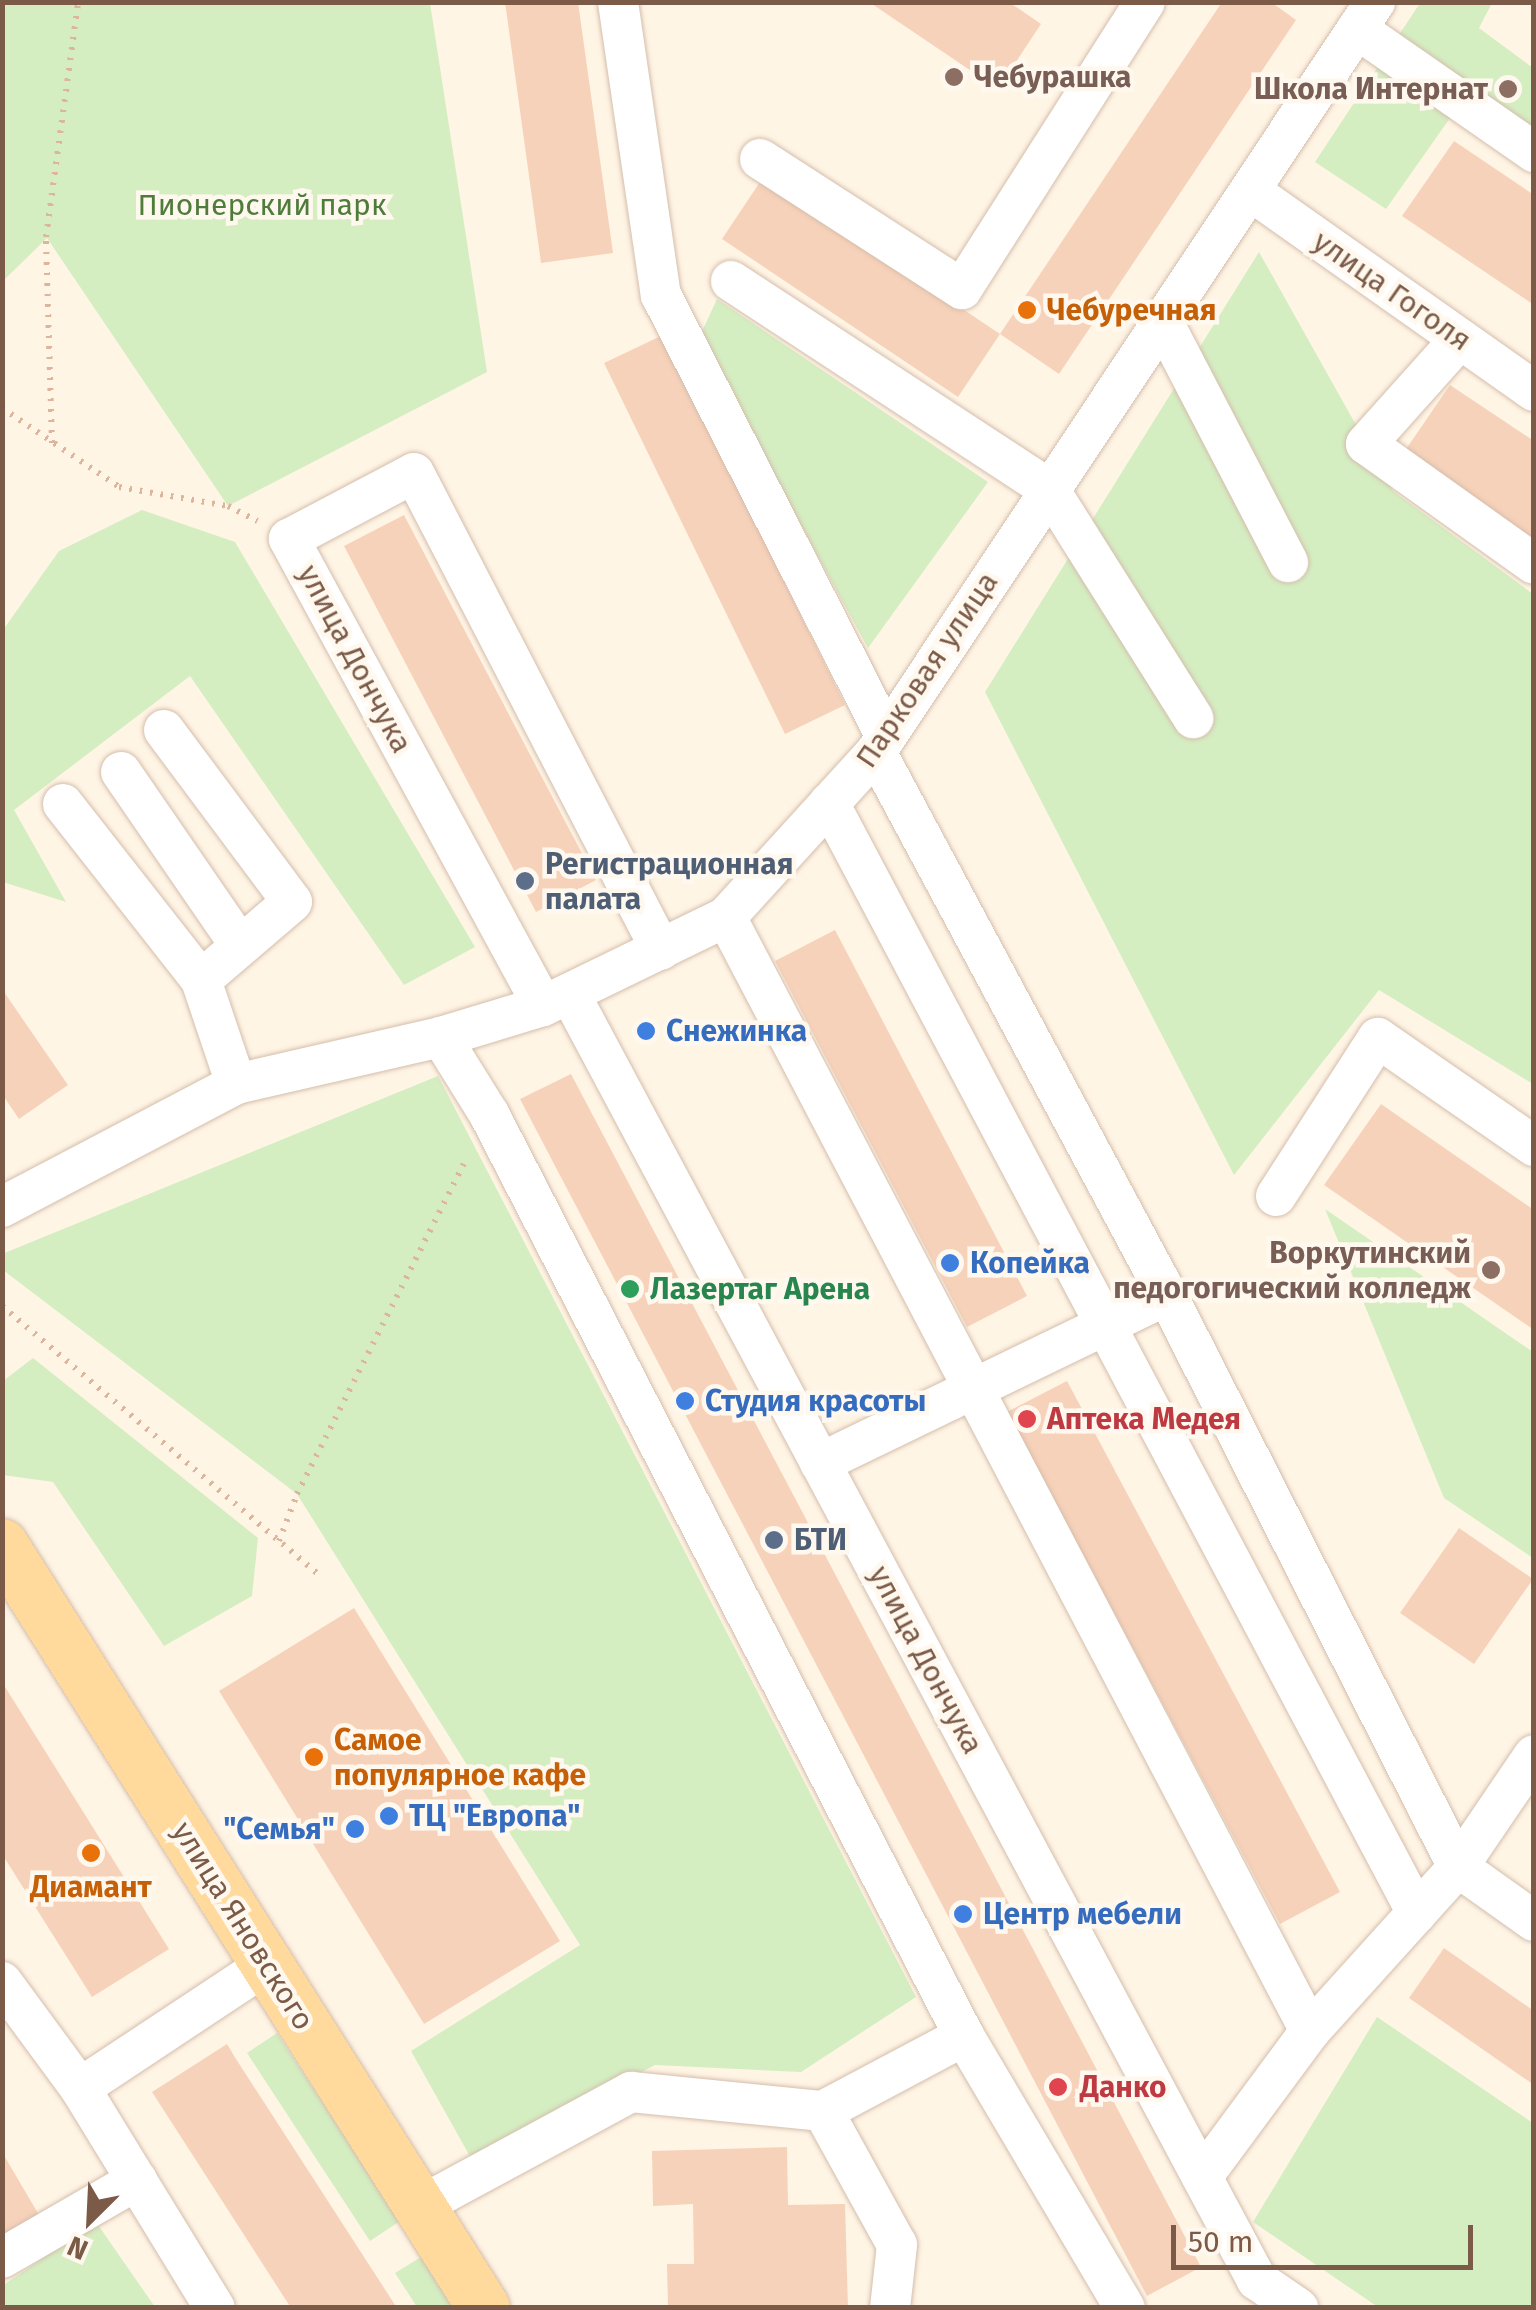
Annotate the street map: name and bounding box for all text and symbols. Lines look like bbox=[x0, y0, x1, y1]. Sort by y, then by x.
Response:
place label: Чебурашка bbox=[974, 59, 1132, 95]
marker: Чебурашка bbox=[943, 66, 965, 88]
place label: Школа Интернат bbox=[1254, 71, 1488, 107]
marker: Школа Интернат bbox=[1497, 78, 1519, 100]
park label: Пионерский парк bbox=[138, 187, 386, 223]
street label: улица Гоголя bbox=[1306, 223, 1478, 359]
place label: Чебуречная bbox=[1047, 292, 1216, 328]
marker: Чебуречная bbox=[1016, 299, 1038, 321]
street label: улица Дончука bbox=[290, 559, 420, 759]
street label: Парковая улица bbox=[848, 565, 1006, 775]
place label: Регистрационная палата bbox=[545, 846, 793, 916]
marker: Регистрационная палата bbox=[514, 870, 536, 892]
place label: Снежинка bbox=[666, 1013, 807, 1049]
marker: Снежинка bbox=[635, 1020, 657, 1042]
place label: Воркутинский педогогический колледж bbox=[1113, 1235, 1471, 1306]
place label: Копейка bbox=[970, 1245, 1090, 1281]
marker: Копейка bbox=[939, 1252, 961, 1274]
marker: Воркутинский педогогический колледж bbox=[1480, 1259, 1502, 1281]
place label: Лазертаг Арена bbox=[650, 1271, 870, 1307]
marker: Лазертаг Арена bbox=[619, 1278, 641, 1300]
place label: Студия красоты bbox=[705, 1383, 926, 1419]
marker: Студия красоты bbox=[674, 1390, 696, 1412]
place label: Аптека Медея bbox=[1047, 1401, 1241, 1437]
marker: Аптека Медея bbox=[1016, 1408, 1038, 1430]
place label: БТИ bbox=[794, 1522, 847, 1558]
marker: БТИ bbox=[763, 1529, 785, 1551]
street label: улица Дончука bbox=[861, 1560, 991, 1760]
place label: Самое популярное кафе bbox=[334, 1722, 586, 1792]
marker: Самое популярное кафе bbox=[303, 1746, 325, 1768]
place label: ТЦ "Европа" bbox=[409, 1798, 580, 1834]
marker: ТЦ "Европа" bbox=[378, 1805, 400, 1827]
place label: "Семья" bbox=[223, 1811, 335, 1847]
street label: улица Яновского bbox=[165, 1815, 321, 2037]
marker: "Семья" bbox=[344, 1818, 366, 1840]
marker: Диамант bbox=[80, 1842, 102, 1864]
place label: Диамант bbox=[30, 1869, 152, 1905]
place label: Центр мебели bbox=[983, 1896, 1182, 1932]
marker: Центр мебели bbox=[952, 1903, 974, 1925]
place label: Данко bbox=[1080, 2069, 1166, 2105]
marker: Данко bbox=[1045, 2074, 1071, 2100]
north arrow bbox=[40, 2170, 140, 2270]
scale bar bbox=[1176, 2205, 1478, 2267]
text: 50 m bbox=[1188, 2224, 1253, 2260]
text: N bbox=[62, 2229, 93, 2267]

